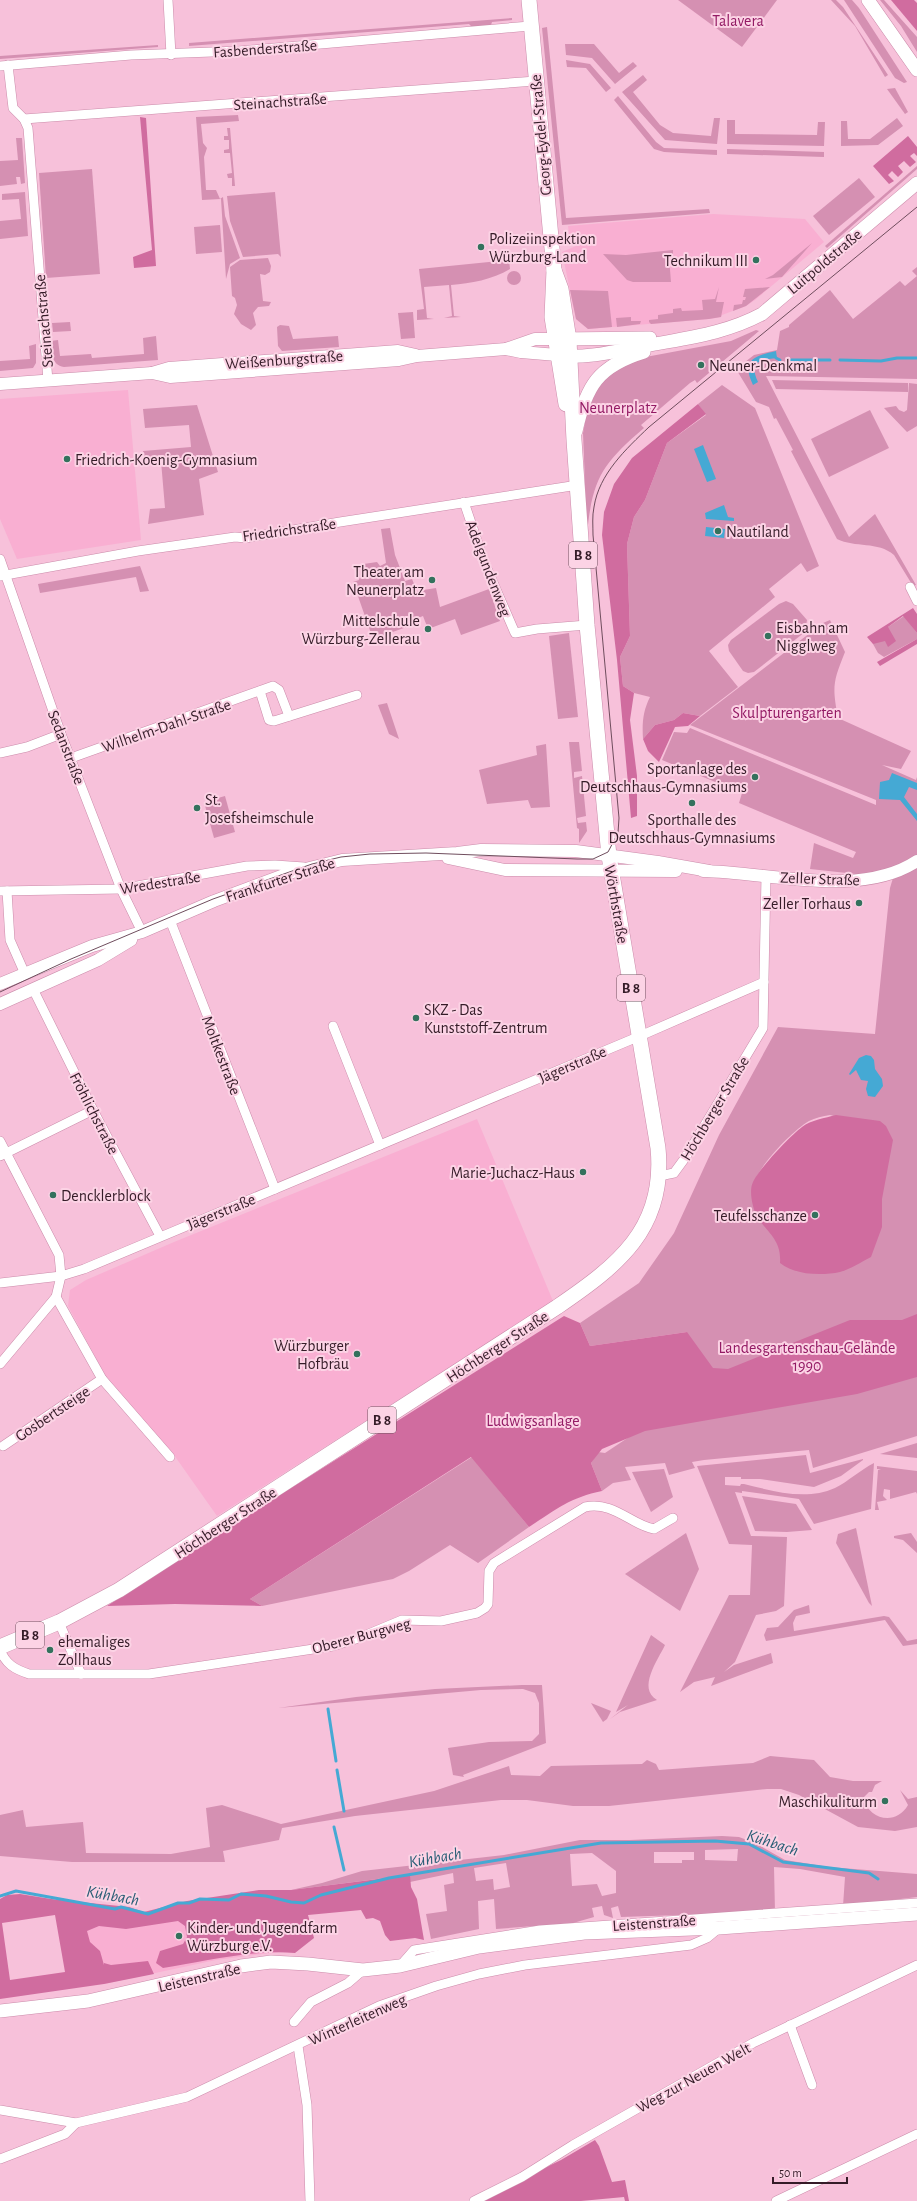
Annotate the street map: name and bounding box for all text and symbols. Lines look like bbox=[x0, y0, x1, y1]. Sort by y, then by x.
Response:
park label: Talavera bbox=[712, 13, 764, 29]
street label: Fasbenderstraße bbox=[213, 37, 318, 61]
street label: Georg-Eydel-Straße bbox=[528, 74, 555, 196]
street label: Steinachstraße bbox=[233, 91, 327, 113]
street label: Luitpoldstraße bbox=[784, 226, 865, 297]
place label: Polizeiinspektion Würzburg-Land bbox=[489, 231, 596, 265]
marker: Polizeiinspektion Würzburg-Land bbox=[476, 242, 486, 252]
place label: Technikum III bbox=[664, 253, 748, 269]
marker: Technikum III bbox=[751, 255, 761, 265]
street label: Steinachstraße bbox=[32, 274, 56, 368]
street label: Weißenburgstraße bbox=[224, 348, 344, 372]
place label: Neuner-Denkmal bbox=[709, 358, 817, 374]
marker: Neuner-Denkmal bbox=[696, 360, 706, 370]
park label: Neunerplatz bbox=[579, 400, 657, 416]
place label: Friedrich-Koenig-Gymnasium bbox=[75, 452, 257, 469]
marker: Friedrich-Koenig-Gymnasium bbox=[62, 454, 72, 464]
street label: Friedrichstraße bbox=[241, 516, 337, 544]
street label: Adelgundenweg bbox=[462, 518, 514, 619]
place label: Nautiland bbox=[726, 524, 789, 540]
marker: Nautiland bbox=[713, 526, 723, 536]
road number: B 8 bbox=[569, 542, 597, 568]
place label: Theater am Neunerplatz bbox=[346, 564, 424, 598]
marker: Theater am Neunerplatz bbox=[427, 575, 437, 585]
place label: Mittelschule Würzburg-Zellerau bbox=[301, 613, 420, 647]
place label: Eisbahn am Nigglweg bbox=[776, 620, 848, 654]
marker: Mittelschule Würzburg-Zellerau bbox=[423, 624, 433, 634]
marker: Eisbahn am Nigglweg bbox=[763, 631, 773, 641]
street label: Wilhelm-Dahl-Straße bbox=[100, 696, 233, 756]
park label: Skulpturengarten bbox=[732, 705, 842, 721]
street label: Sedanstraße bbox=[45, 708, 88, 787]
place label: Sportanlage des Deutschhaus-Gymnasiums bbox=[580, 761, 747, 796]
marker: Sportanlage des Deutschhaus-Gymnasiums bbox=[750, 772, 760, 782]
place label: St. Josefsheimschule bbox=[205, 792, 314, 826]
marker: Sporthalle des Deutschhaus-Gymnasiums bbox=[687, 798, 697, 808]
marker: St. Josefsheimschule bbox=[192, 803, 202, 813]
place label: Sporthalle des Deutschhaus-Gymnasiums bbox=[609, 812, 776, 847]
street label: Frankfurter Straße bbox=[224, 855, 337, 905]
street label: Wörthstraße bbox=[601, 864, 631, 945]
street label: Wredestraße bbox=[119, 869, 202, 897]
street label: Zeller Straße bbox=[780, 870, 860, 888]
place label: Zeller Torhaus bbox=[763, 896, 851, 912]
marker: Zeller Torhaus bbox=[854, 898, 864, 908]
road number: B 8 bbox=[617, 975, 645, 1001]
place label: SKZ - Das Kunststoff-Zentrum bbox=[424, 1002, 547, 1036]
marker: SKZ - Das Kunststoff-Zentrum bbox=[411, 1013, 421, 1023]
street label: Moltkestraße bbox=[199, 1014, 243, 1097]
street label: Jägerstraße bbox=[536, 1043, 609, 1086]
street label: Höchberger Straße bbox=[678, 1054, 752, 1163]
street label: Fröhlichstraße bbox=[67, 1070, 122, 1157]
place label: Marie-Juchacz-Haus bbox=[450, 1165, 575, 1181]
marker: Marie-Juchacz-Haus bbox=[578, 1167, 588, 1177]
place label: Dencklerblock bbox=[61, 1188, 151, 1204]
marker: Dencklerblock bbox=[48, 1190, 58, 1200]
street label: Jägerstraße bbox=[185, 1191, 258, 1233]
place label: Teufelsschanze bbox=[713, 1208, 807, 1224]
marker: Teufelsschanze bbox=[810, 1210, 820, 1220]
street label: Höchberger Straße bbox=[444, 1308, 551, 1386]
place label: Würzburger Hofbräu bbox=[274, 1338, 350, 1372]
park label: Landesgartenschau-Gelände 1990 bbox=[719, 1340, 895, 1374]
marker: Würzburger Hofbräu bbox=[352, 1349, 362, 1359]
street label: Gosbertsteige bbox=[12, 1383, 93, 1445]
road number: B 8 bbox=[368, 1407, 396, 1433]
park label: Ludwigsanlage bbox=[486, 1413, 580, 1429]
street label: Höchberger Straße bbox=[172, 1484, 279, 1562]
street label: Oberer Burgweg bbox=[310, 1615, 412, 1657]
road number: B 8 bbox=[16, 1622, 44, 1648]
place label: ehemaliges Zollhaus bbox=[58, 1634, 130, 1668]
marker: ehemaliges Zollhaus bbox=[45, 1645, 55, 1655]
place label: Maschikuliturm bbox=[779, 1794, 877, 1810]
marker: Maschikuliturm bbox=[880, 1796, 890, 1806]
water label: Kühbach bbox=[745, 1826, 801, 1859]
water label: Kühbach bbox=[407, 1844, 463, 1870]
water label: Kühbach bbox=[85, 1883, 141, 1908]
street label: Leistenstraße bbox=[612, 1912, 696, 1934]
place label: Kinder- und Jugendfarm Würzburg e.V. bbox=[187, 1920, 337, 1954]
marker: Kinder- und Jugendfarm Würzburg e.V. bbox=[174, 1931, 184, 1941]
street label: Leistenstraße bbox=[157, 1961, 242, 1995]
street label: Winterleitenweg bbox=[306, 1991, 409, 2049]
street label: Weg zur Neuen Welt bbox=[634, 2040, 753, 2116]
scale bar bbox=[773, 2159, 847, 2185]
text: 50 m bbox=[779, 2167, 802, 2179]

